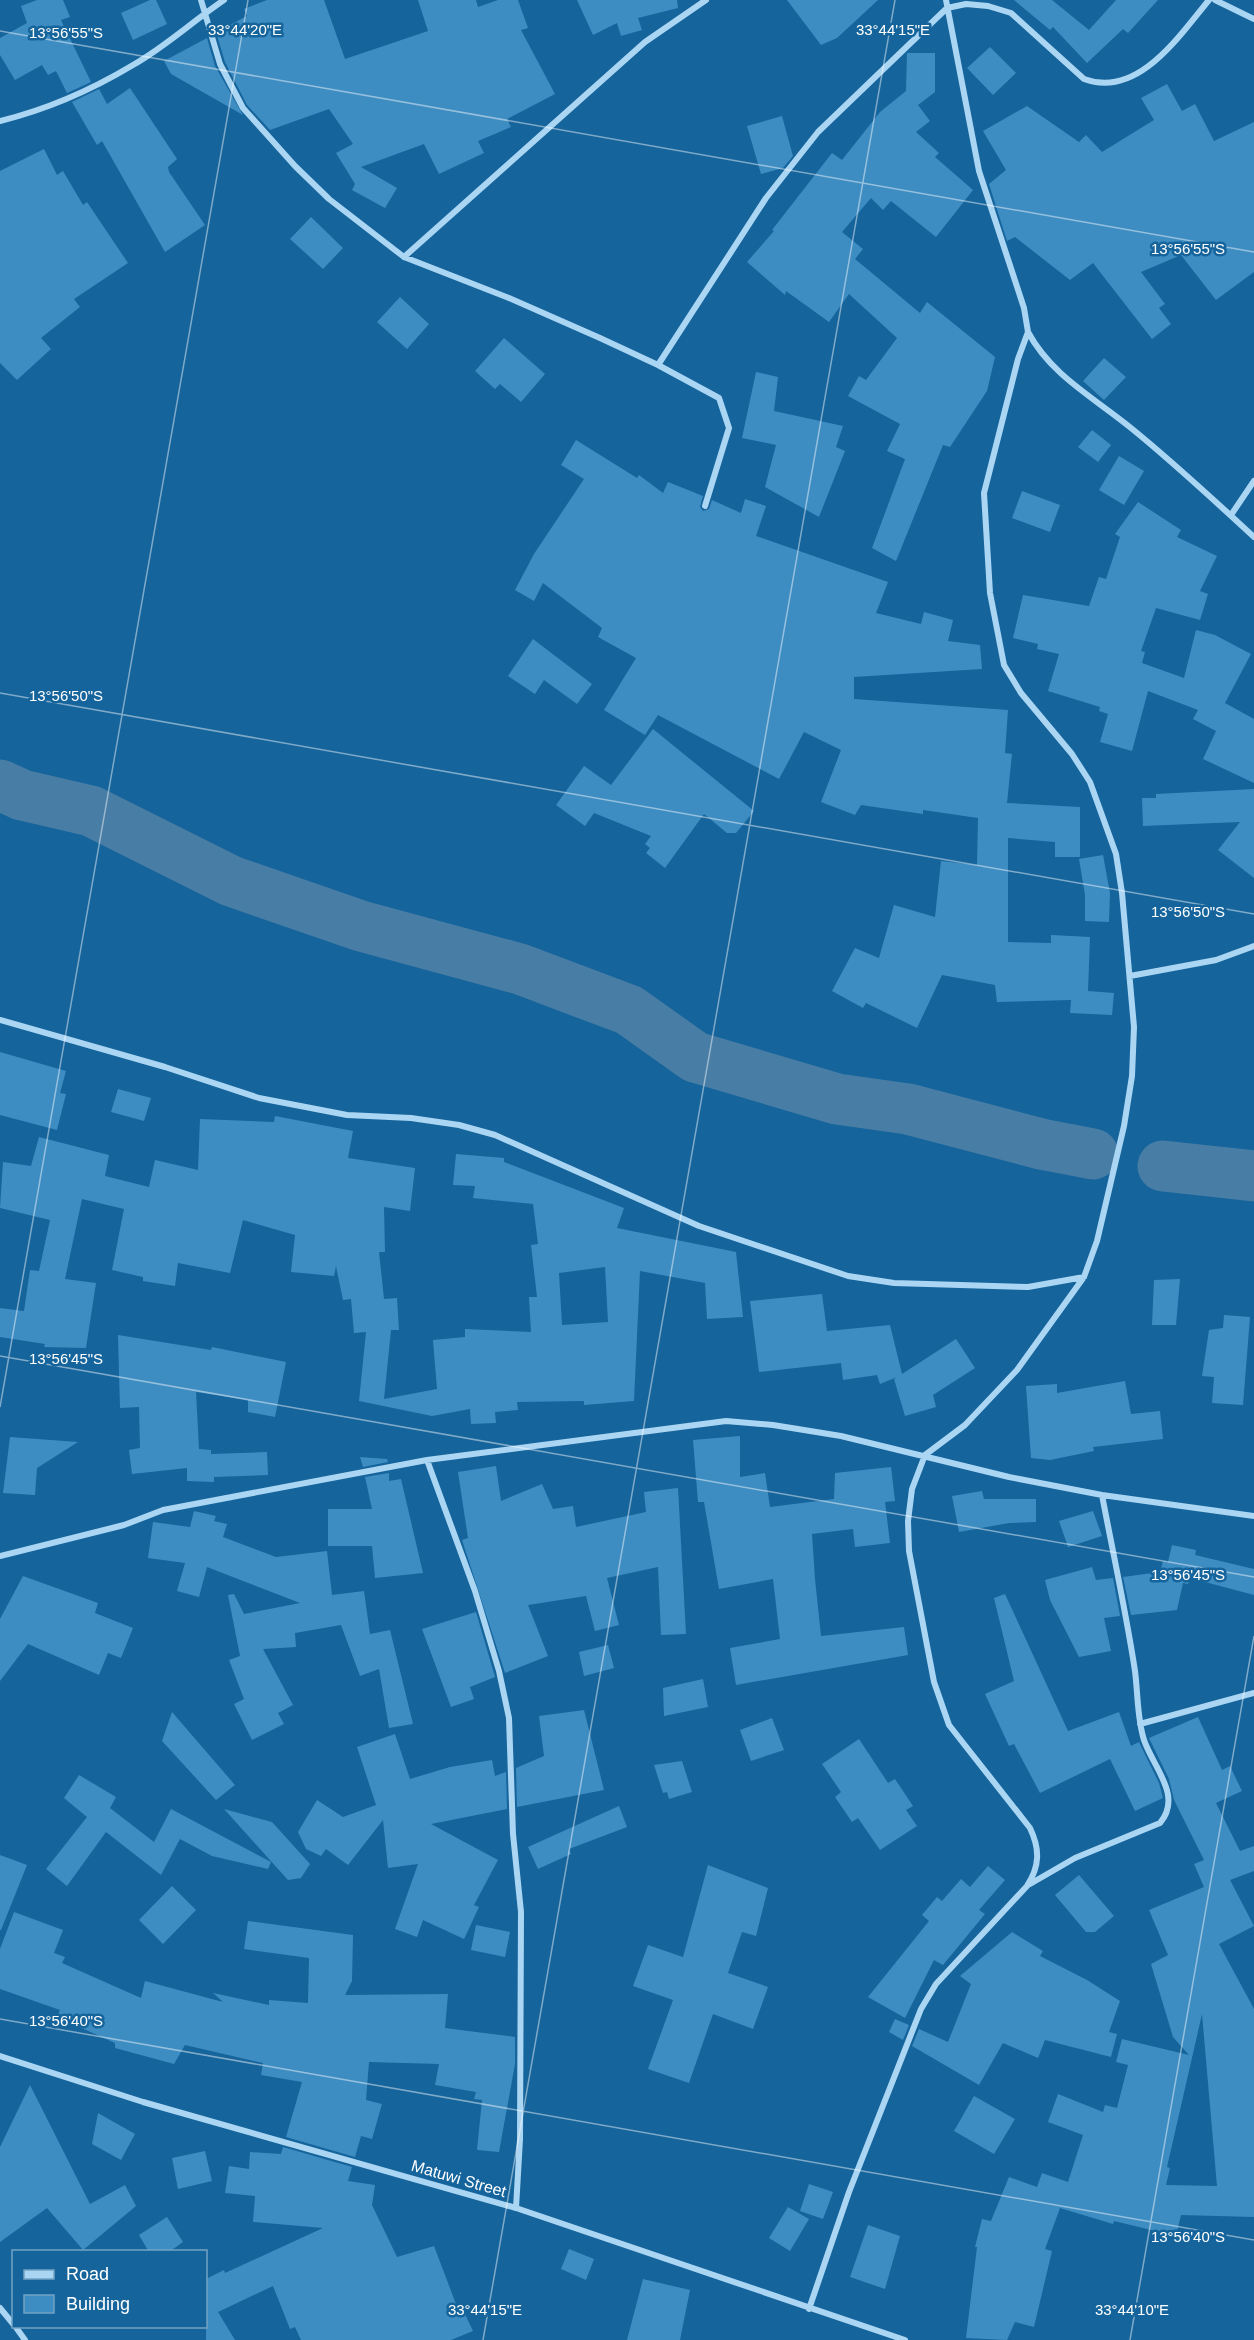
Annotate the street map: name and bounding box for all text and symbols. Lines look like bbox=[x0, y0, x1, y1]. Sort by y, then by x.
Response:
text: 33°44'20"E bbox=[208, 21, 282, 38]
text: 33°44'15"E bbox=[856, 21, 930, 38]
text: 13°56'55"S bbox=[29, 24, 103, 41]
text: 13°56'55"S bbox=[1151, 240, 1225, 257]
text: 13°56'50"S bbox=[29, 687, 103, 704]
text: 13°56'50"S bbox=[1151, 903, 1225, 920]
text: 13°56'45"S bbox=[29, 1350, 103, 1367]
text: 13°56'45"S bbox=[1151, 1566, 1225, 1583]
text: 13°56'40"S bbox=[29, 2012, 103, 2029]
street label: Matuwi Street bbox=[410, 2157, 509, 2200]
text: 13°56'40"S bbox=[1151, 2228, 1225, 2245]
legend bbox=[12, 2250, 207, 2328]
text: Road bbox=[66, 2264, 109, 2284]
text: Building bbox=[66, 2294, 130, 2314]
text: 33°44'15"E bbox=[448, 2301, 522, 2318]
text: 33°44'10"E bbox=[1095, 2301, 1169, 2318]

